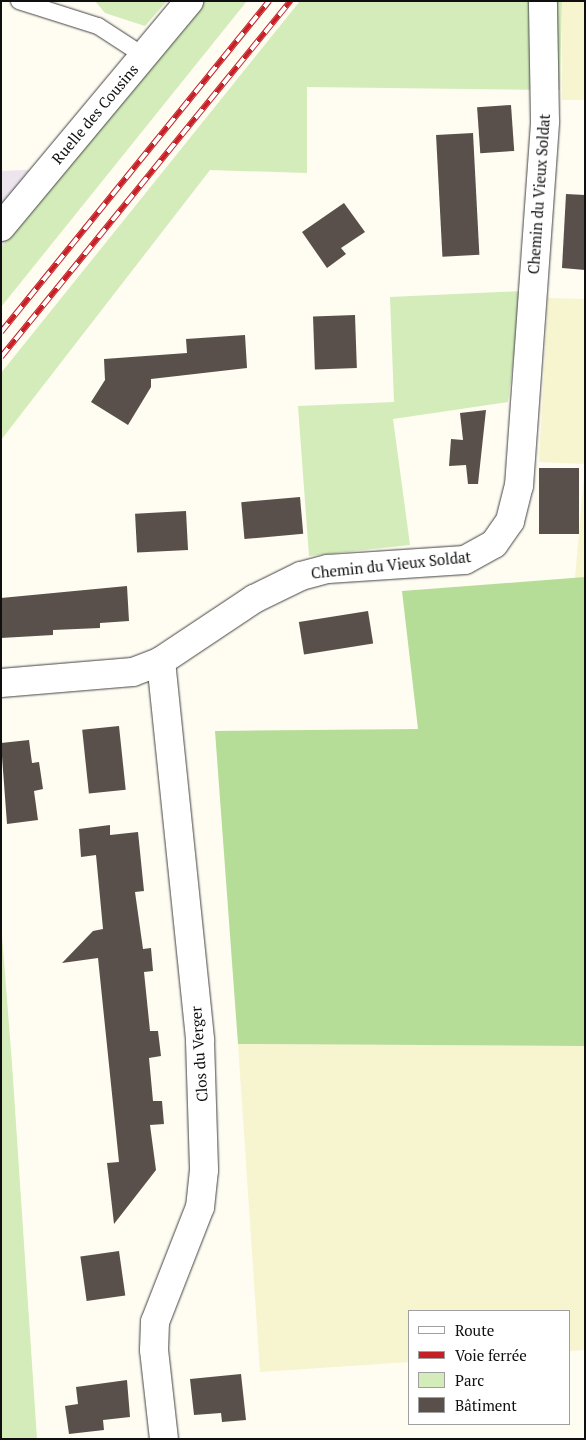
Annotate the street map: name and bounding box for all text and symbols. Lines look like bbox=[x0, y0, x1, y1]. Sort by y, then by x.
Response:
street label: Ruelle des Cousins bbox=[48, 61, 142, 167]
street label: Chemin du Vieux Soldat bbox=[524, 113, 554, 275]
street label: Chemin du Vieux Soldat bbox=[310, 548, 472, 582]
street label: Clos du Verger bbox=[187, 1005, 211, 1103]
legend bbox=[408, 1310, 571, 1425]
text: Route bbox=[455, 1320, 494, 1340]
text: Voie ferrée bbox=[455, 1345, 527, 1365]
text: Parc bbox=[455, 1370, 484, 1390]
text: Bâtiment bbox=[455, 1395, 517, 1415]

